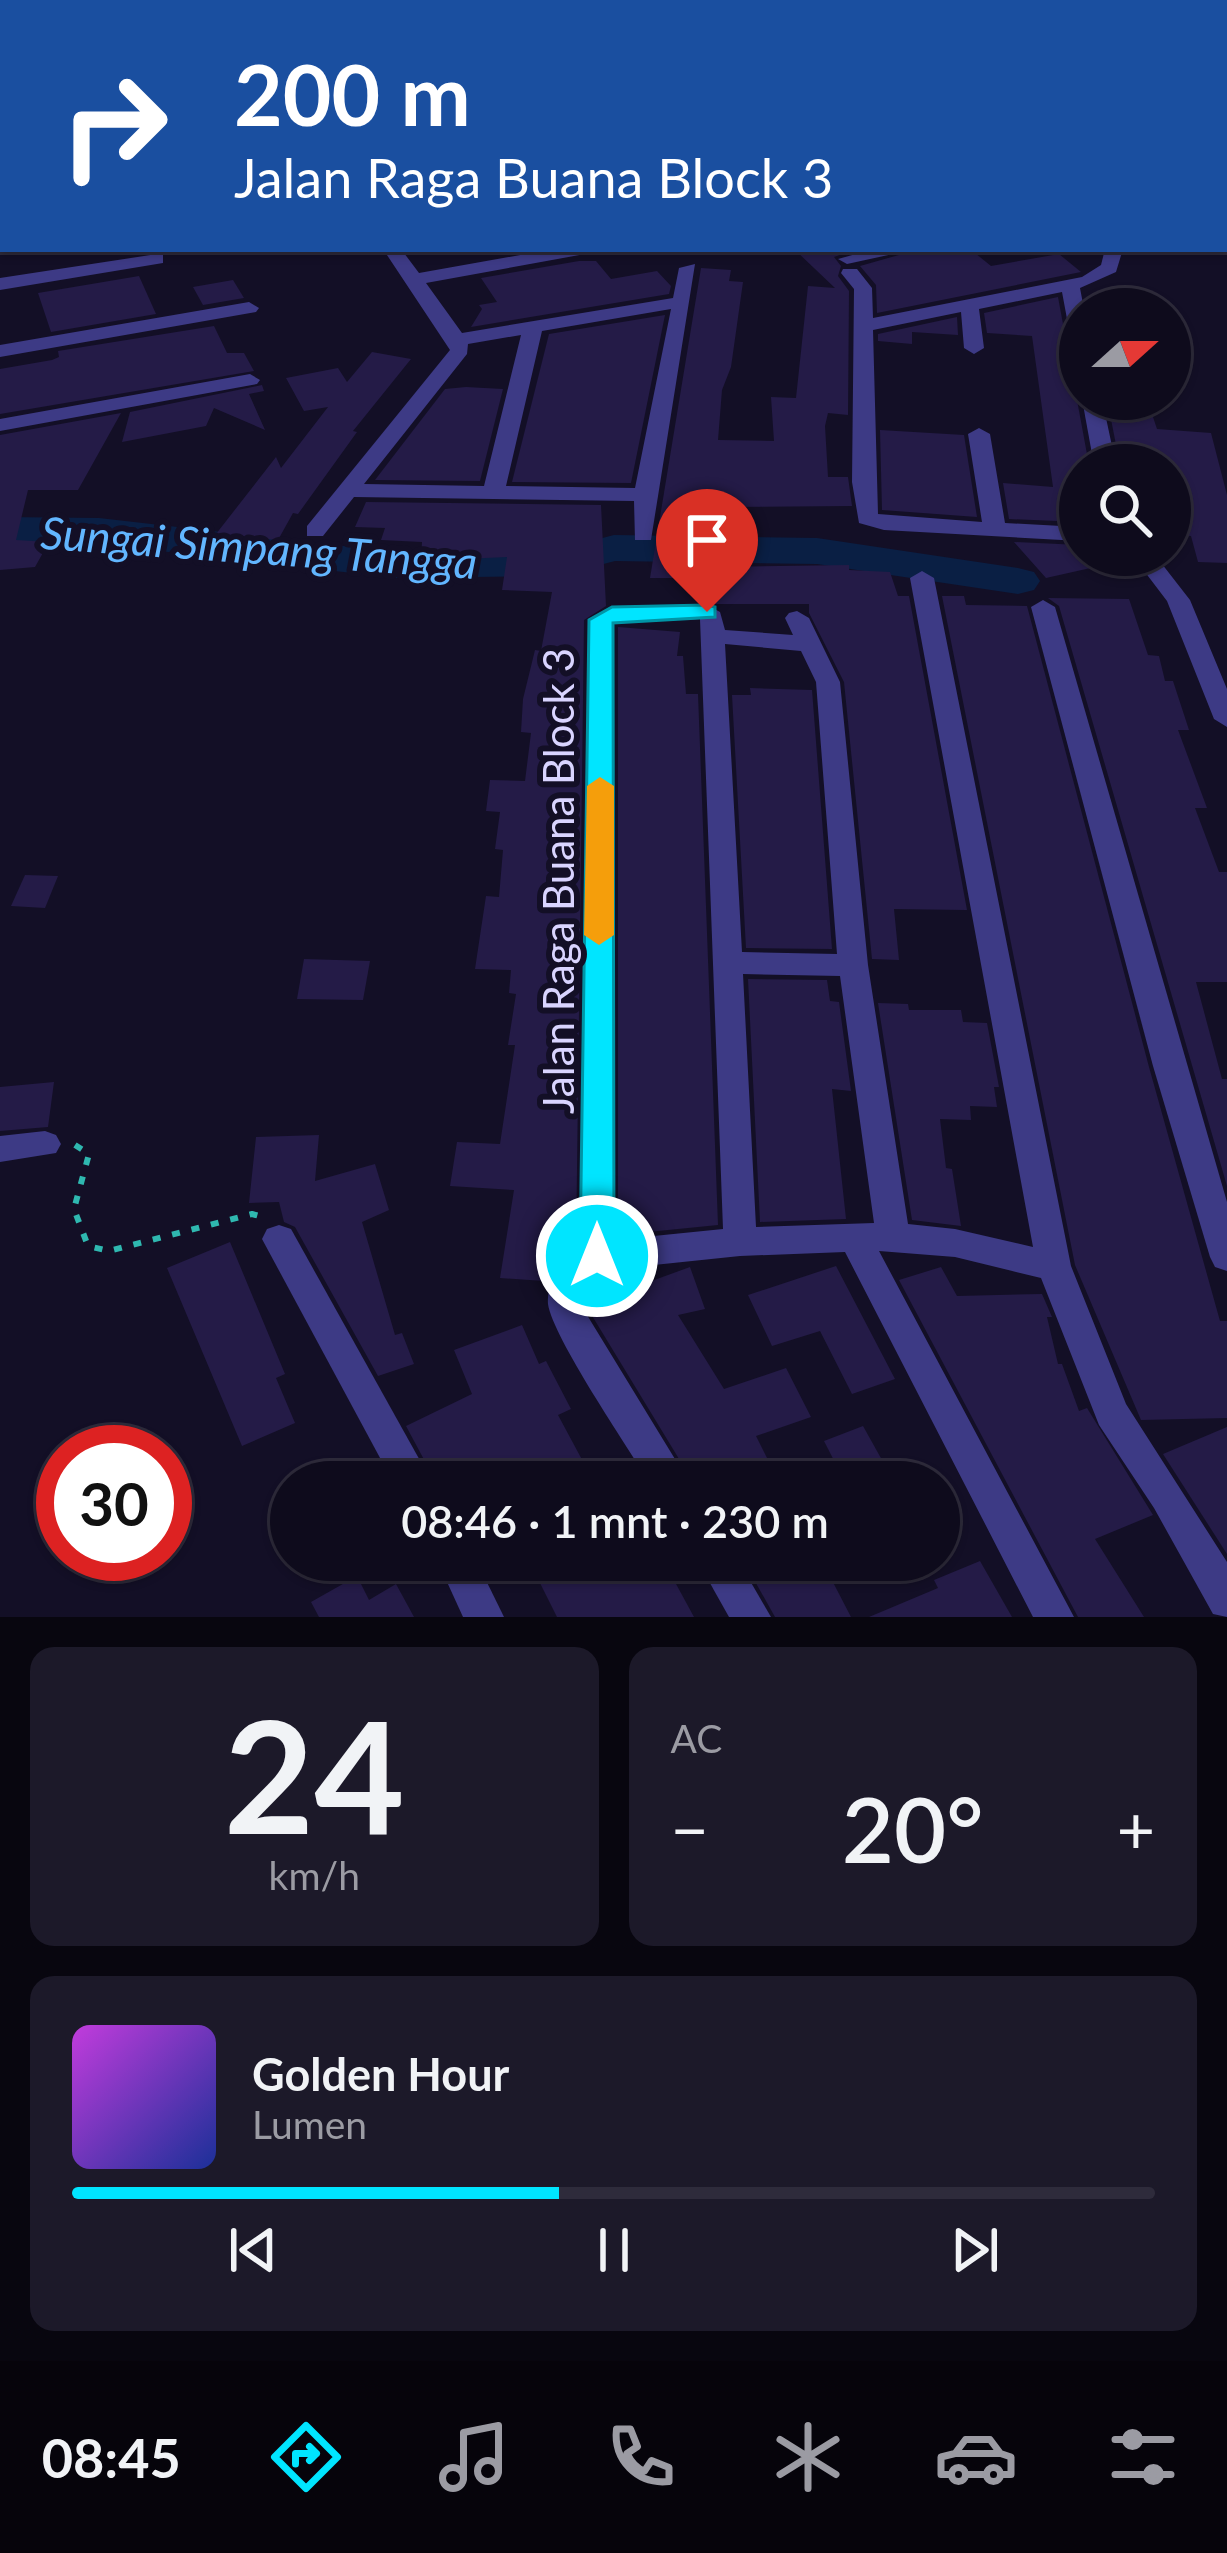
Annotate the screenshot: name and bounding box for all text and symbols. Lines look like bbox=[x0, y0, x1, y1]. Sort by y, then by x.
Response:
text: 200 m bbox=[234, 43, 471, 144]
icon: right bbox=[36, 48, 192, 204]
text: Jalan Raga Buana Block 3 bbox=[234, 145, 833, 210]
north arrow bbox=[1059, 288, 1191, 420]
map controls bbox=[1059, 288, 1191, 576]
button: search bbox=[1059, 444, 1191, 576]
pin bbox=[656, 489, 758, 612]
water label: Sungai Simpang Tangga bbox=[39, 505, 479, 589]
icon: arrive bbox=[674, 507, 740, 573]
street label: Jalan Raga Buana Block 3 bbox=[533, 648, 583, 1114]
position arrow bbox=[534, 1193, 660, 1319]
speed limit sign: 30 bbox=[36, 1425, 192, 1581]
text: 08:46 · 1 mnt · 230 m bbox=[401, 1494, 829, 1548]
text: 24 bbox=[224, 1680, 405, 1867]
text: AC bbox=[671, 1715, 722, 1761]
text: 20° bbox=[842, 1774, 984, 1882]
text: − bbox=[671, 1789, 709, 1868]
text: + bbox=[1117, 1789, 1155, 1868]
text: km/h bbox=[269, 1852, 360, 1898]
text: Golden Hour bbox=[252, 2047, 509, 2101]
text: Lumen bbox=[252, 2101, 367, 2147]
icon: previous bbox=[220, 2217, 286, 2283]
icon: pause bbox=[581, 2217, 647, 2283]
icon: next bbox=[942, 2217, 1008, 2283]
icon: directions bbox=[264, 2415, 348, 2499]
icon: music bbox=[432, 2415, 516, 2499]
icon: phone bbox=[599, 2415, 683, 2499]
icon: climate bbox=[766, 2415, 850, 2499]
icon: car bbox=[934, 2415, 1018, 2499]
icon: filters bbox=[1101, 2415, 1185, 2499]
text: 08:45 bbox=[42, 2425, 181, 2490]

